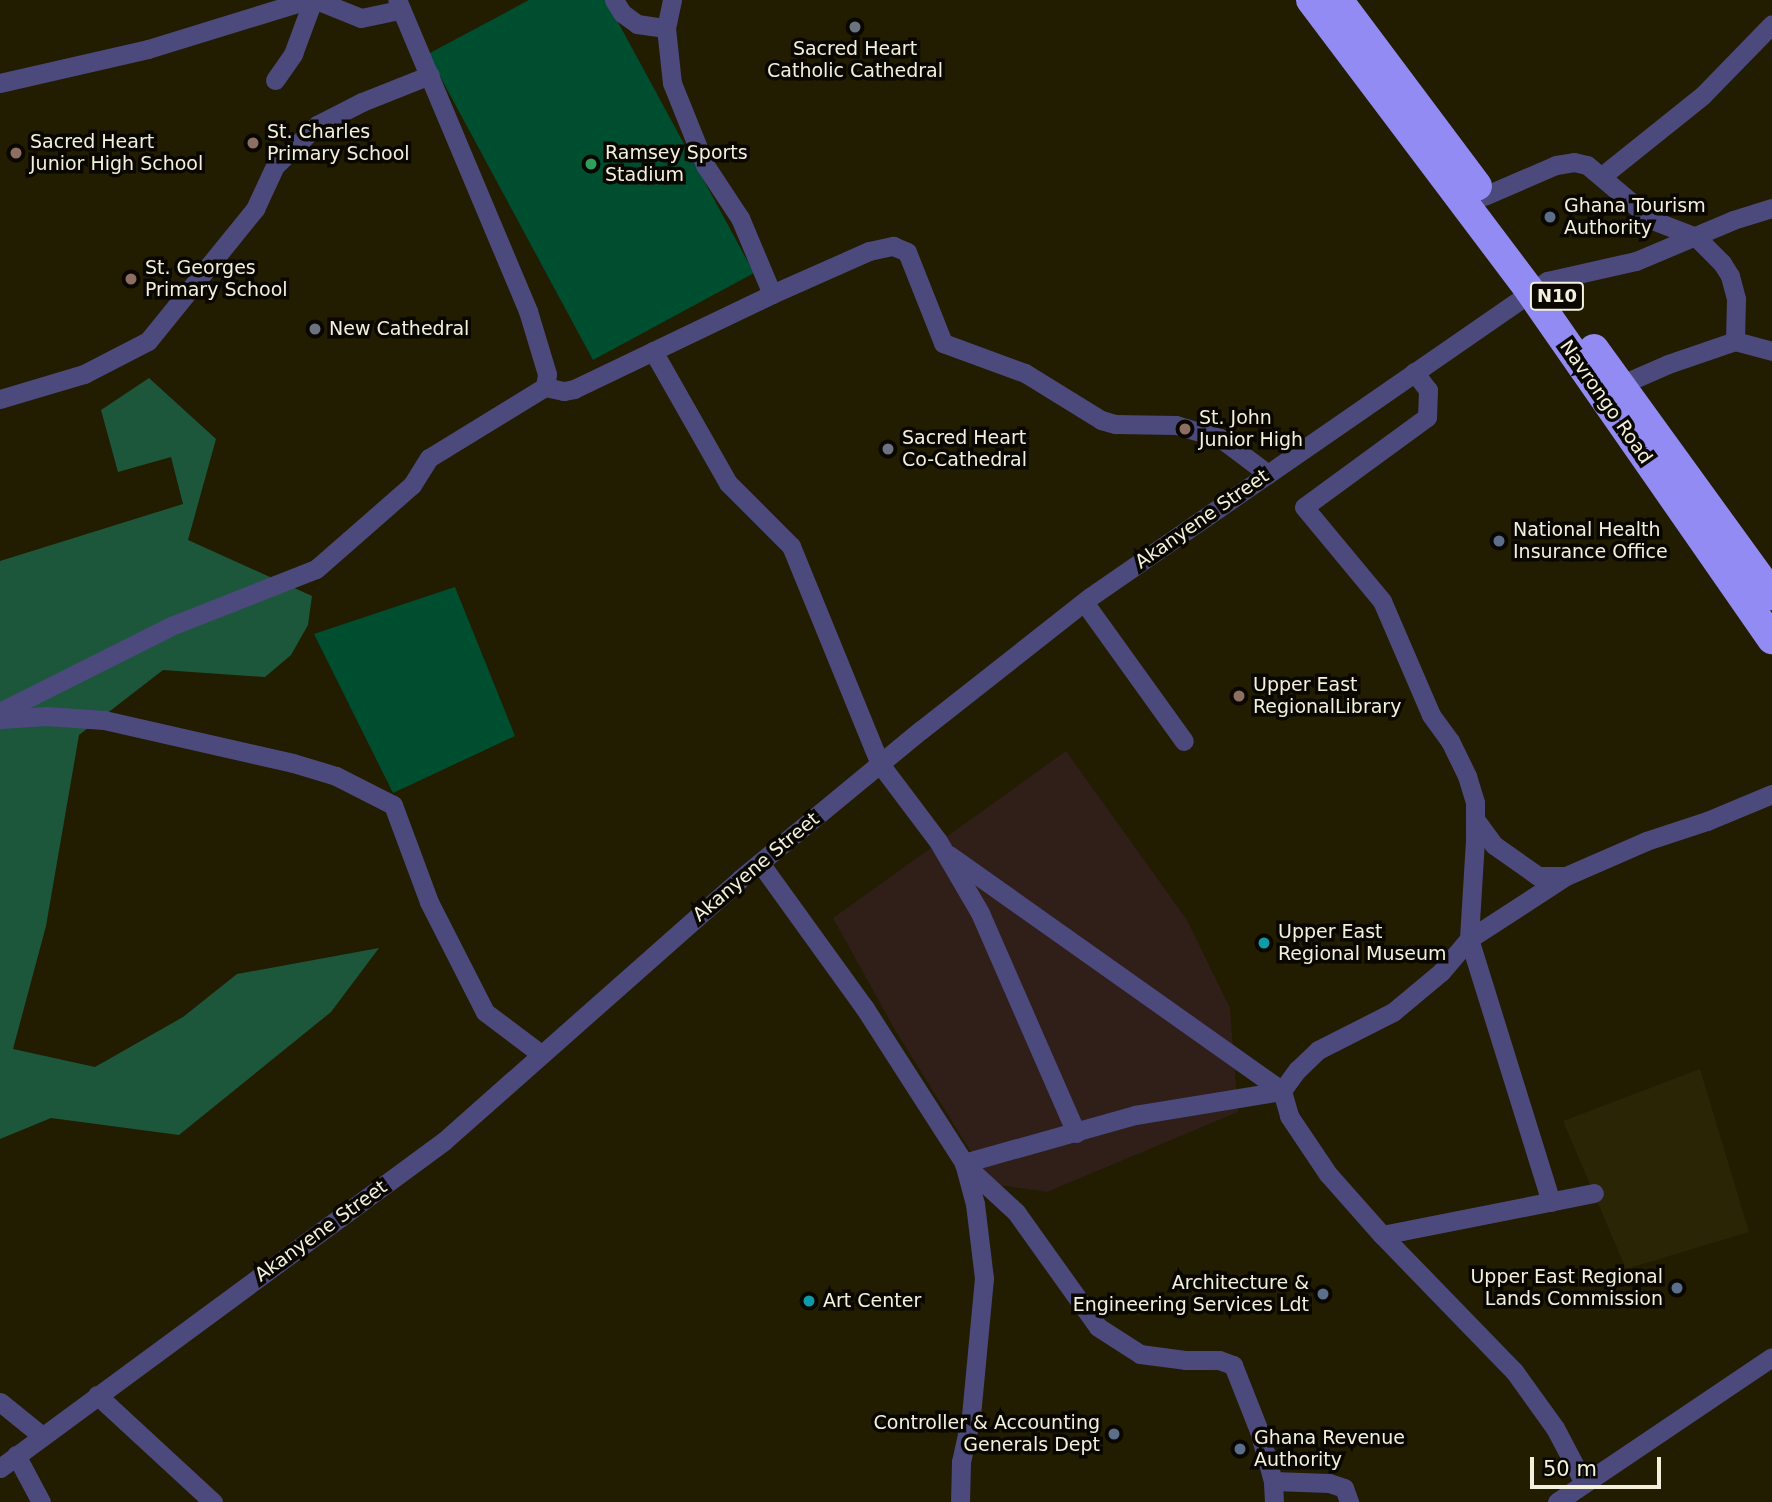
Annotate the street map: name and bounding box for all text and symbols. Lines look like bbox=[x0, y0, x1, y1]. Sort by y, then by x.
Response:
marker: Sacred Heart Catholic Cathedral bbox=[847, 19, 863, 35]
place label: Sacred Heart Catholic Cathedral bbox=[767, 38, 943, 82]
place label: St. Charles Primary School bbox=[267, 121, 410, 165]
place label: Sacred Heart Junior High School bbox=[30, 131, 203, 175]
marker: St. Charles Primary School bbox=[245, 135, 261, 151]
place label: Ramsey Sports Stadium bbox=[605, 142, 748, 186]
marker: Sacred Heart Junior High School bbox=[8, 145, 24, 161]
marker: Ramsey Sports Stadium bbox=[583, 156, 599, 172]
place label: Ghana Tourism Authority bbox=[1564, 195, 1706, 239]
marker: Ghana Tourism Authority bbox=[1542, 209, 1558, 225]
place label: St. Georges Primary School bbox=[145, 257, 288, 301]
marker: St. Georges Primary School bbox=[123, 271, 139, 287]
road number: N10 bbox=[1529, 282, 1585, 310]
place label: New Cathedral bbox=[329, 318, 469, 340]
marker: New Cathedral bbox=[307, 321, 323, 337]
street label: Navrongo Road bbox=[1555, 336, 1657, 468]
place label: St. John Junior High bbox=[1199, 407, 1303, 451]
marker: St. John Junior High bbox=[1177, 421, 1193, 437]
place label: Sacred Heart Co-Cathedral bbox=[902, 427, 1027, 471]
marker: Sacred Heart Co-Cathedral bbox=[880, 441, 896, 457]
street label: Akanyene Street bbox=[1131, 464, 1273, 574]
place label: National Health Insurance Office bbox=[1513, 519, 1668, 563]
marker: National Health Insurance Office bbox=[1491, 533, 1507, 549]
place label: Upper East RegionalLibrary bbox=[1253, 674, 1401, 718]
marker: Upper East RegionalLibrary bbox=[1231, 688, 1247, 704]
street label: Akanyene Street bbox=[688, 808, 824, 926]
place label: Upper East Regional Museum bbox=[1278, 921, 1447, 965]
marker: Upper East Regional Museum bbox=[1256, 935, 1272, 951]
street label: Akanyene Street bbox=[250, 1175, 392, 1287]
place label: Upper East Regional Lands Commission bbox=[1470, 1266, 1663, 1310]
place label: Architecture & Engineering Services Ldt bbox=[1073, 1272, 1309, 1316]
marker: Upper East Regional Lands Commission bbox=[1669, 1280, 1685, 1296]
marker: Architecture & Engineering Services Ldt bbox=[1315, 1286, 1331, 1302]
place label: Art Center bbox=[823, 1290, 921, 1312]
marker: Art Center bbox=[801, 1293, 817, 1309]
place label: Controller & Accounting Generals Dept bbox=[874, 1412, 1100, 1456]
marker: Controller & Accounting Generals Dept bbox=[1106, 1426, 1122, 1442]
place label: Ghana Revenue Authority bbox=[1254, 1427, 1405, 1471]
marker: Ghana Revenue Authority bbox=[1232, 1441, 1248, 1457]
scale bar bbox=[1534, 1442, 1665, 1486]
text: 50 m bbox=[1543, 1457, 1597, 1481]

